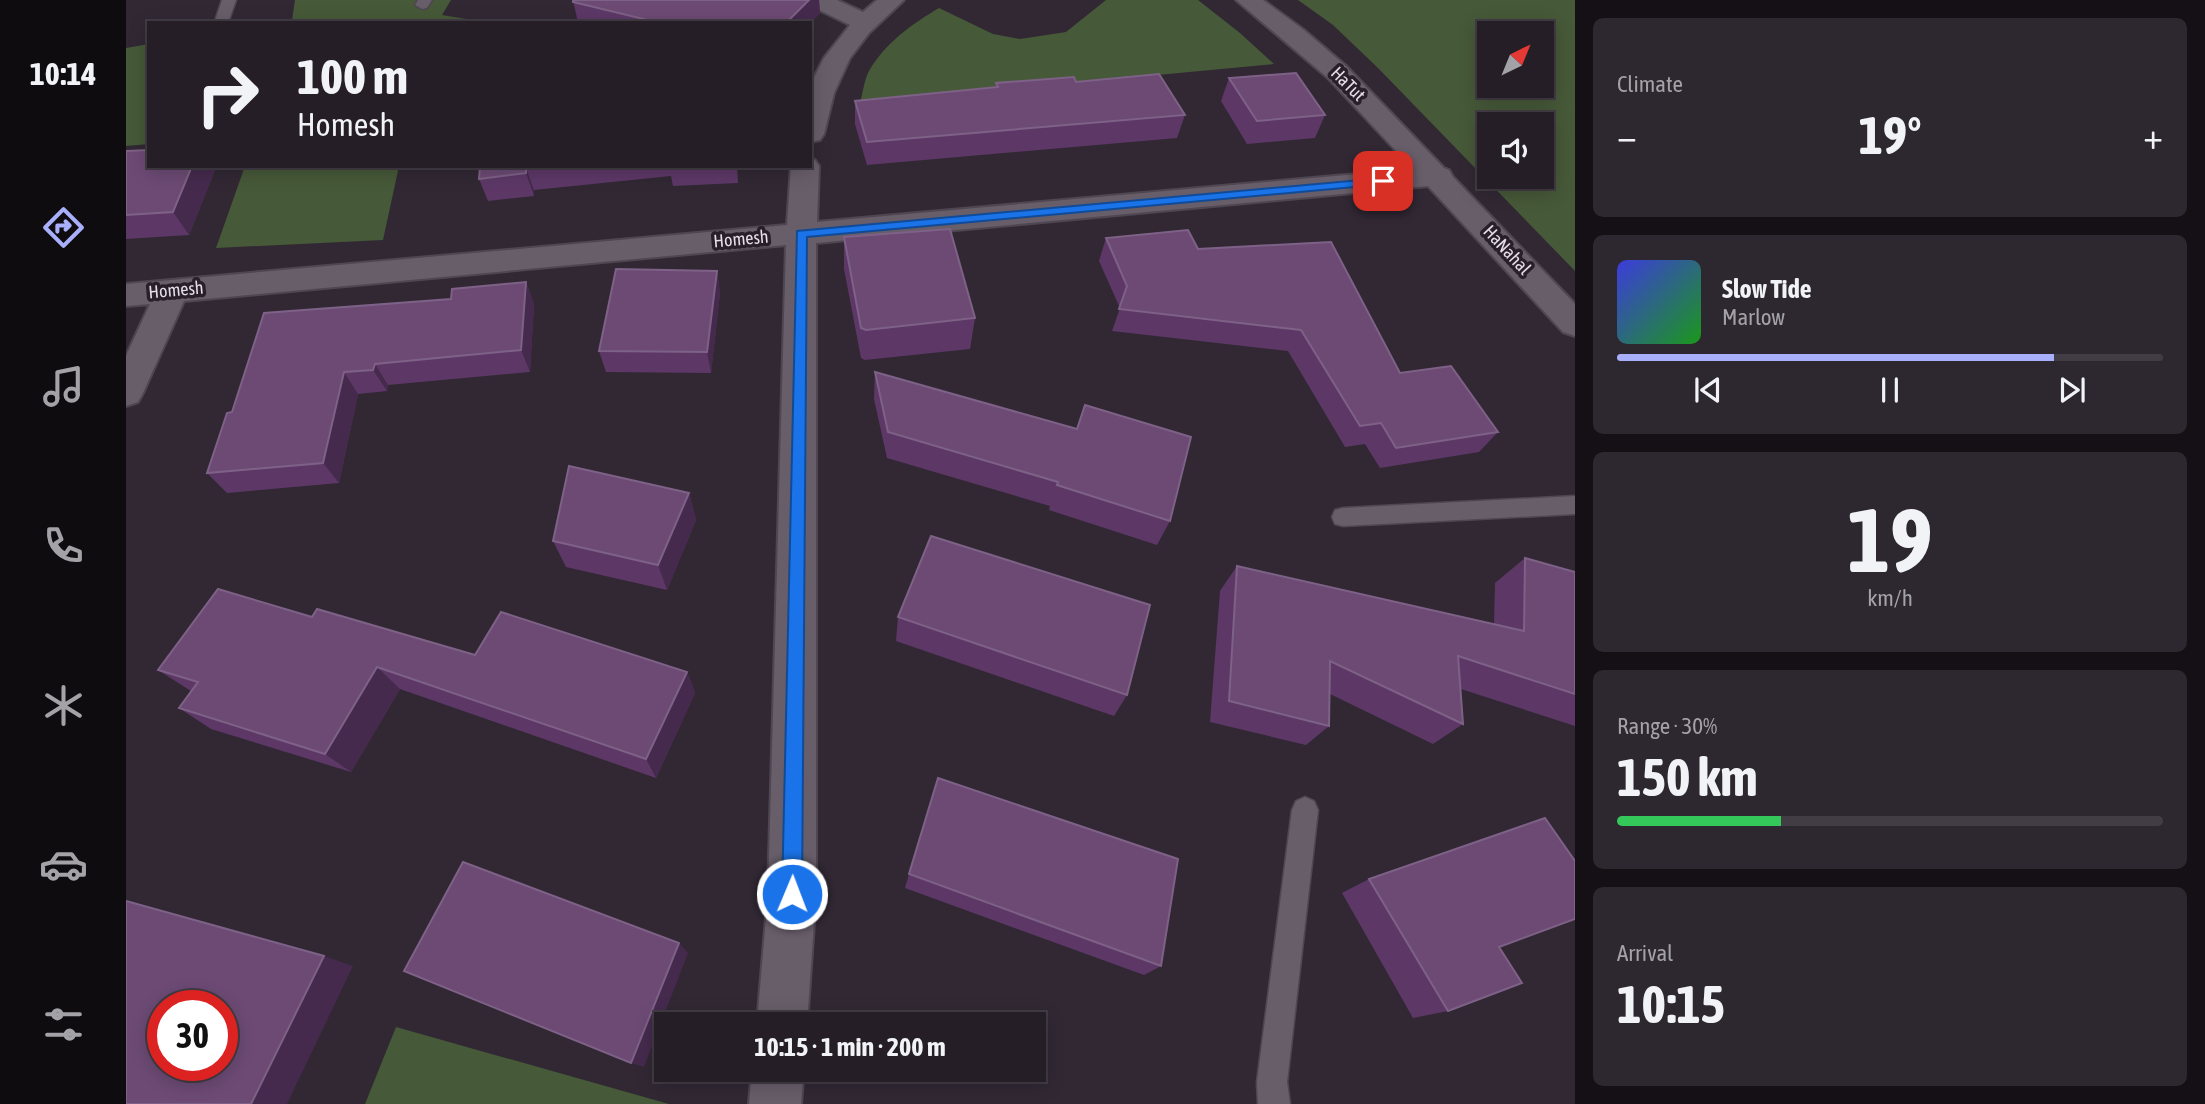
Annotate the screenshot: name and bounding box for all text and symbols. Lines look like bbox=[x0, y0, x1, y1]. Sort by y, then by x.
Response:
north arrow bbox=[1477, 21, 1554, 98]
map controls bbox=[1477, 21, 1554, 189]
text: 100 m bbox=[297, 48, 408, 104]
icon: right bbox=[182, 49, 273, 140]
text: 10:14 bbox=[30, 55, 96, 92]
street label: HaTut bbox=[1327, 62, 1370, 105]
text: Climate bbox=[1617, 71, 1683, 97]
text: 19° bbox=[1858, 105, 1922, 165]
text: Homesh bbox=[297, 106, 395, 143]
button: sound bbox=[1477, 112, 1554, 189]
text: − bbox=[1617, 114, 1637, 157]
text: + bbox=[2143, 114, 2163, 157]
pin bbox=[1353, 151, 1413, 211]
icon: arrive bbox=[1364, 162, 1402, 200]
icon: directions bbox=[39, 203, 88, 252]
street label: HaNahal bbox=[1479, 221, 1536, 279]
street label: Homesh bbox=[713, 226, 769, 251]
text: Slow Tide bbox=[1722, 274, 1812, 304]
street label: Homesh bbox=[148, 277, 204, 302]
text: Marlow bbox=[1722, 304, 1785, 330]
icon: music bbox=[39, 362, 88, 411]
icon: previous bbox=[1689, 371, 1727, 409]
icon: pause bbox=[1871, 371, 1909, 409]
icon: next bbox=[2053, 371, 2091, 409]
text: 19 bbox=[1847, 487, 1933, 591]
icon: phone bbox=[39, 521, 88, 570]
text: km/h bbox=[1867, 585, 1913, 611]
icon: climate bbox=[39, 681, 88, 730]
text: Range · 30% bbox=[1617, 713, 1717, 739]
text: 150 km bbox=[1617, 747, 1758, 807]
icon: car bbox=[39, 840, 88, 889]
position arrow bbox=[755, 857, 829, 931]
text: Arrival bbox=[1617, 940, 1673, 966]
text: 10:15 bbox=[1617, 974, 1725, 1034]
speed limit sign: 30 bbox=[147, 990, 238, 1081]
icon: filters bbox=[39, 1000, 88, 1049]
text: 10:15 · 1 min · 200 m bbox=[754, 1032, 946, 1062]

